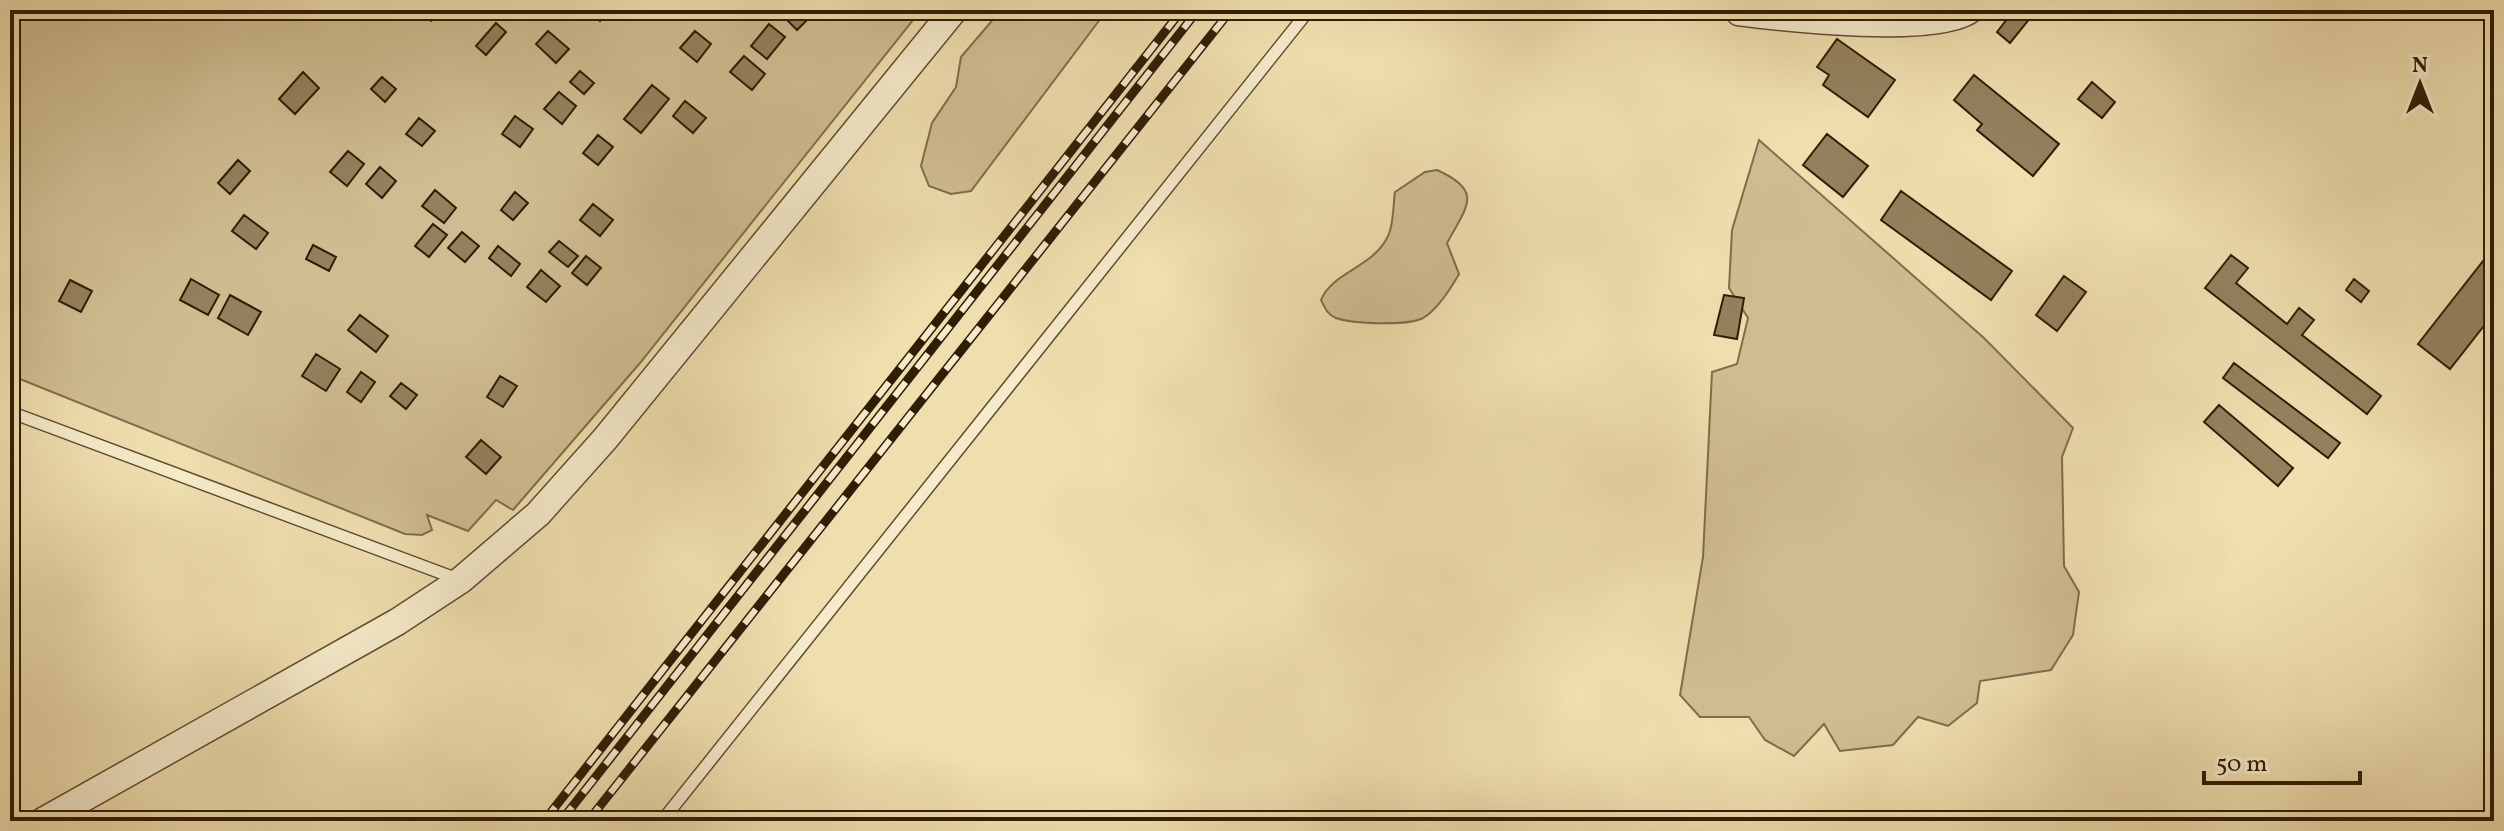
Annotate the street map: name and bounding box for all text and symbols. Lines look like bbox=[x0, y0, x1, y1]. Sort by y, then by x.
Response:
north arrow bbox=[2380, 44, 2460, 124]
text: N bbox=[2412, 51, 2428, 82]
scale bar bbox=[2204, 735, 2360, 785]
text: 50 m bbox=[2216, 748, 2268, 782]

